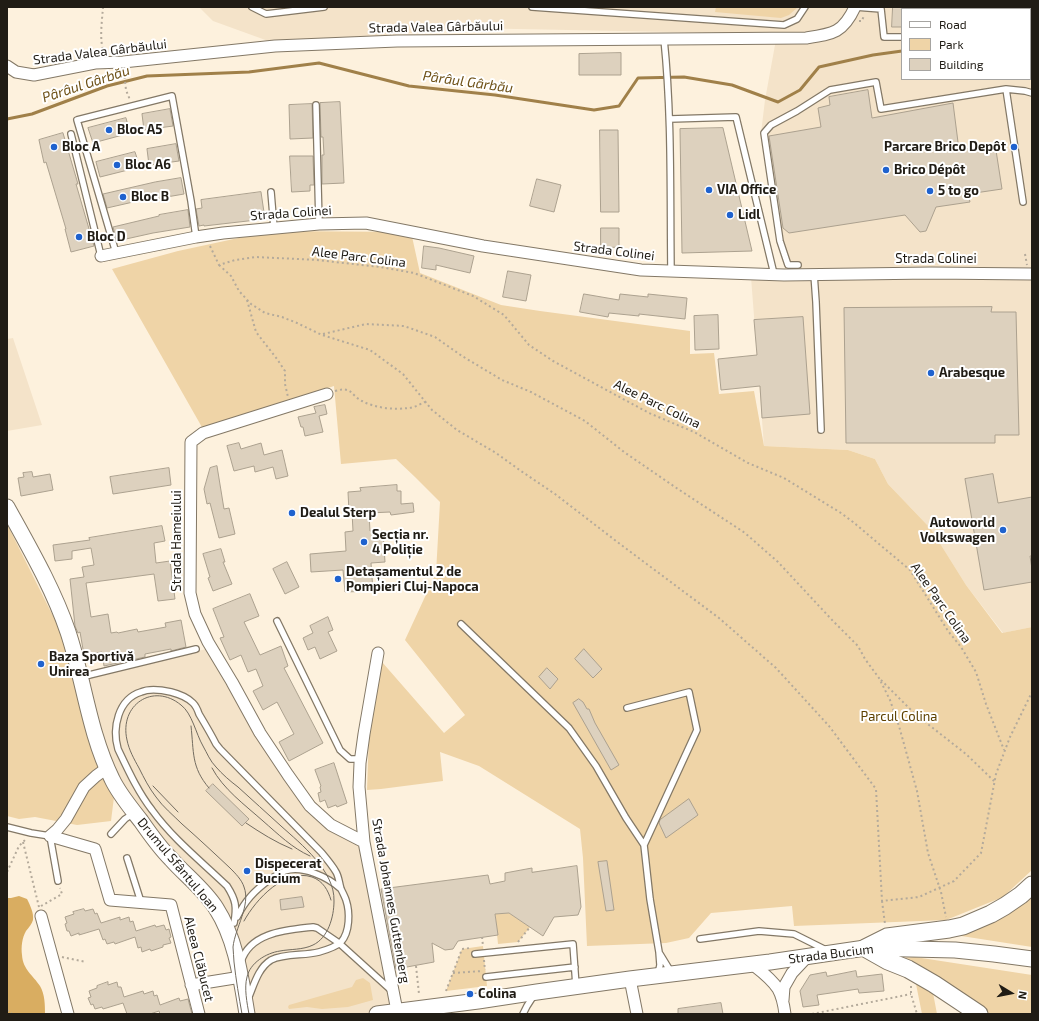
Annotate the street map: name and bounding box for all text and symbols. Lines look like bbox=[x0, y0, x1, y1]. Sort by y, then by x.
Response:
legend bbox=[901, 8, 1031, 80]
text: Road bbox=[939, 17, 967, 31]
street label: Strada Valea Gârbăului bbox=[369, 18, 503, 36]
street label: Strada Valea Gârbăului bbox=[32, 36, 168, 68]
text: Park bbox=[939, 37, 964, 51]
text: Building bbox=[939, 57, 983, 71]
water label: Pârâul Gârbău bbox=[40, 62, 132, 106]
water label: Pârâul Gârbău bbox=[422, 67, 514, 97]
place label: Bloc A5 bbox=[117, 122, 162, 138]
marker: Bloc A5 bbox=[104, 125, 114, 135]
place label: Bloc A bbox=[62, 139, 100, 155]
place label: Parcare Brico Depôt bbox=[884, 139, 1006, 155]
marker: Bloc A bbox=[49, 142, 59, 152]
marker: Parcare Brico Depôt bbox=[1009, 142, 1019, 152]
place label: Bloc A6 bbox=[125, 157, 171, 173]
marker: Bloc A6 bbox=[112, 160, 122, 170]
place label: Brico Dépôt bbox=[894, 162, 965, 178]
marker: Brico Dépôt bbox=[881, 165, 891, 175]
place label: VIA Office bbox=[717, 182, 776, 198]
place label: 5 to go bbox=[938, 183, 979, 199]
marker: VIA Office bbox=[704, 185, 714, 195]
marker: 5 to go bbox=[925, 186, 935, 196]
place label: Bloc B bbox=[131, 189, 169, 205]
marker: Bloc B bbox=[118, 192, 128, 202]
street label: Strada Colinei bbox=[250, 202, 332, 224]
place label: Lidl bbox=[738, 207, 761, 223]
marker: Lidl bbox=[725, 210, 735, 220]
place label: Bloc D bbox=[87, 229, 126, 245]
marker: Bloc D bbox=[74, 232, 84, 242]
street label: Strada Colinei bbox=[573, 238, 655, 264]
street label: Alee Parc Colina bbox=[311, 244, 407, 270]
street label: Strada Colinei bbox=[895, 251, 977, 267]
place label: Arabesque bbox=[939, 365, 1005, 381]
marker: Arabesque bbox=[926, 368, 936, 378]
street label: Alee Parc Colina bbox=[611, 376, 703, 432]
street label: Strada Hameiului bbox=[169, 490, 185, 592]
place label: Dealul Sterp bbox=[300, 505, 376, 521]
marker: Dealul Sterp bbox=[287, 508, 297, 518]
place label: Autoworld Volkswagen bbox=[920, 515, 995, 546]
marker: Autoworld Volkswagen bbox=[998, 525, 1008, 535]
place label: Secția nr. 4 Poliție bbox=[372, 527, 429, 558]
marker: Secția nr. 4 Poliție bbox=[359, 537, 369, 547]
street label: Alee Parc Colina bbox=[908, 560, 974, 646]
place label: Detașamentul 2 de Pompieri Cluj-Napoca bbox=[346, 564, 479, 595]
marker: Detașamentul 2 de Pompieri Cluj-Napoca bbox=[333, 574, 343, 584]
place label: Baza Sportivă Unirea bbox=[49, 649, 134, 680]
marker: Baza Sportivă Unirea bbox=[36, 659, 46, 669]
park label: Parcul Colina bbox=[861, 709, 937, 725]
street label: Drumul Sfântul Ioan bbox=[134, 815, 222, 915]
street label: Strada Johannes Guttenberg bbox=[369, 817, 413, 985]
place label: Dispecerat Bucium bbox=[255, 856, 322, 887]
marker: Dispecerat Bucium bbox=[242, 866, 252, 876]
street label: Aleea Clăbucet bbox=[181, 915, 217, 1003]
street label: Strada Bucium bbox=[787, 941, 875, 967]
north arrow bbox=[991, 973, 1031, 1013]
place label: Colina bbox=[478, 986, 516, 1002]
marker: Colina bbox=[465, 989, 475, 999]
text: N bbox=[1016, 990, 1030, 1000]

